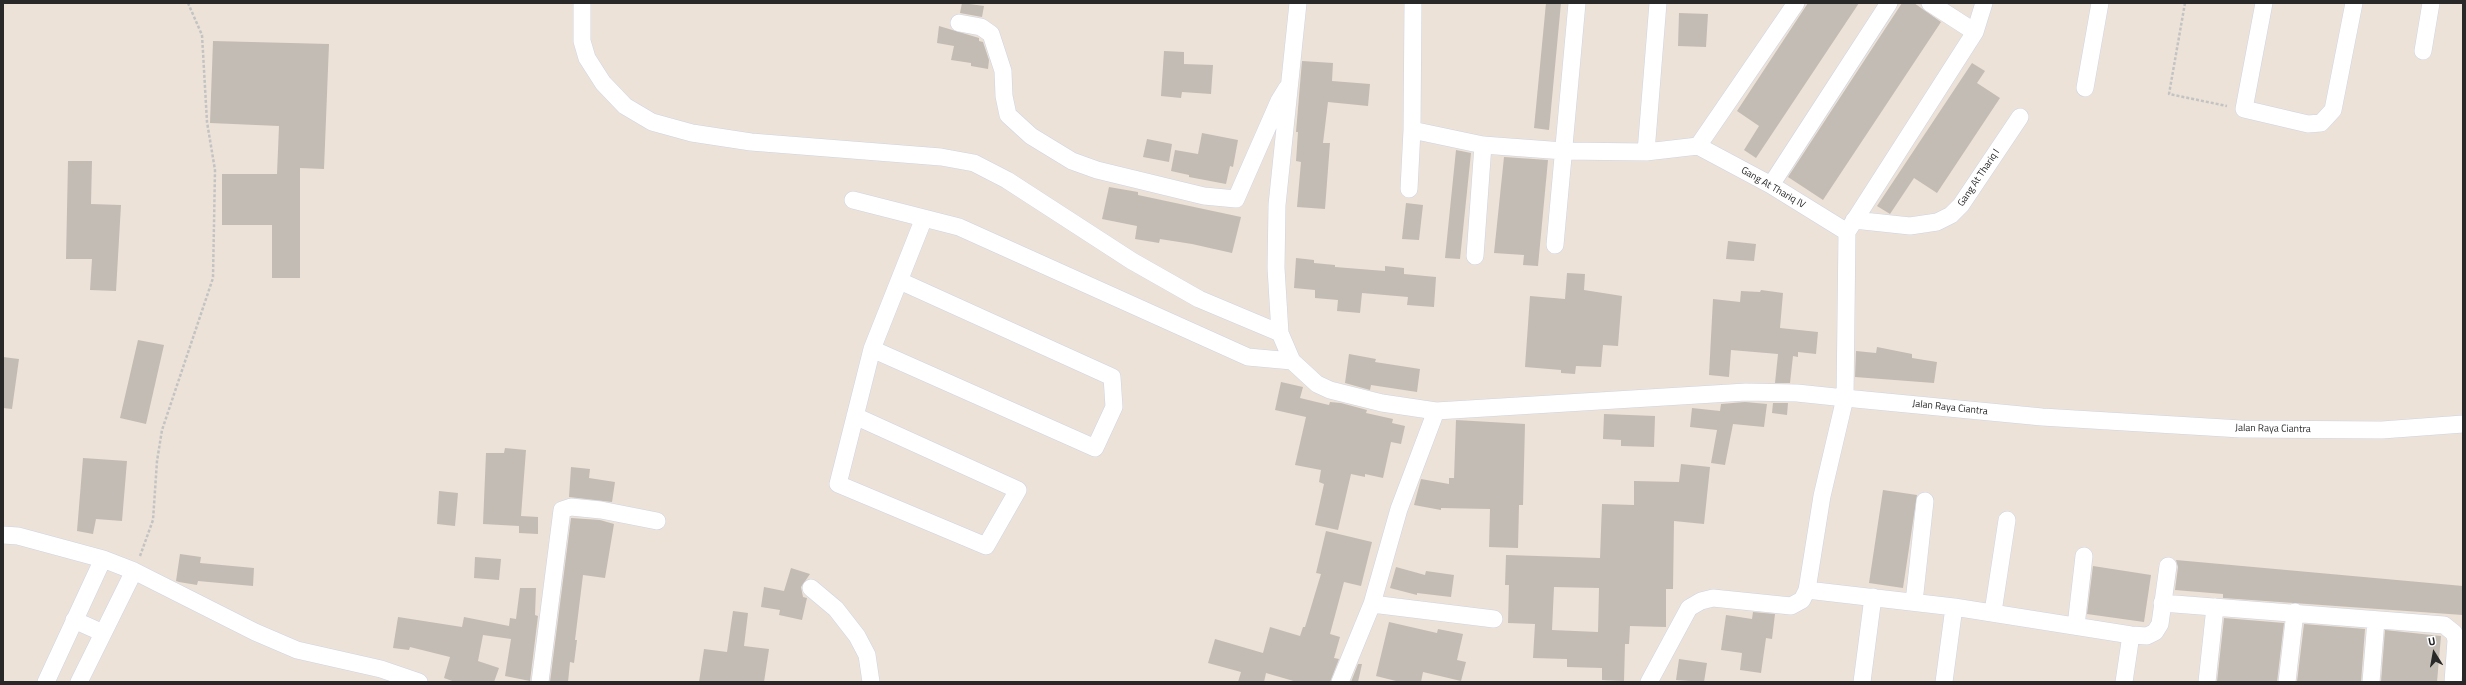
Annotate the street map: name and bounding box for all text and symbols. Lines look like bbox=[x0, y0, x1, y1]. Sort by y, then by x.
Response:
street label: Gang At Thariq I bbox=[1955, 147, 2003, 209]
street label: Gang At Thariq IV bbox=[1739, 165, 1807, 211]
street label: Jalan Raya Ciantra bbox=[1912, 398, 1988, 418]
street label: Jalan Raya Ciantra bbox=[2235, 422, 2311, 436]
north arrow bbox=[2414, 633, 2454, 673]
text: U bbox=[2427, 633, 2437, 650]

